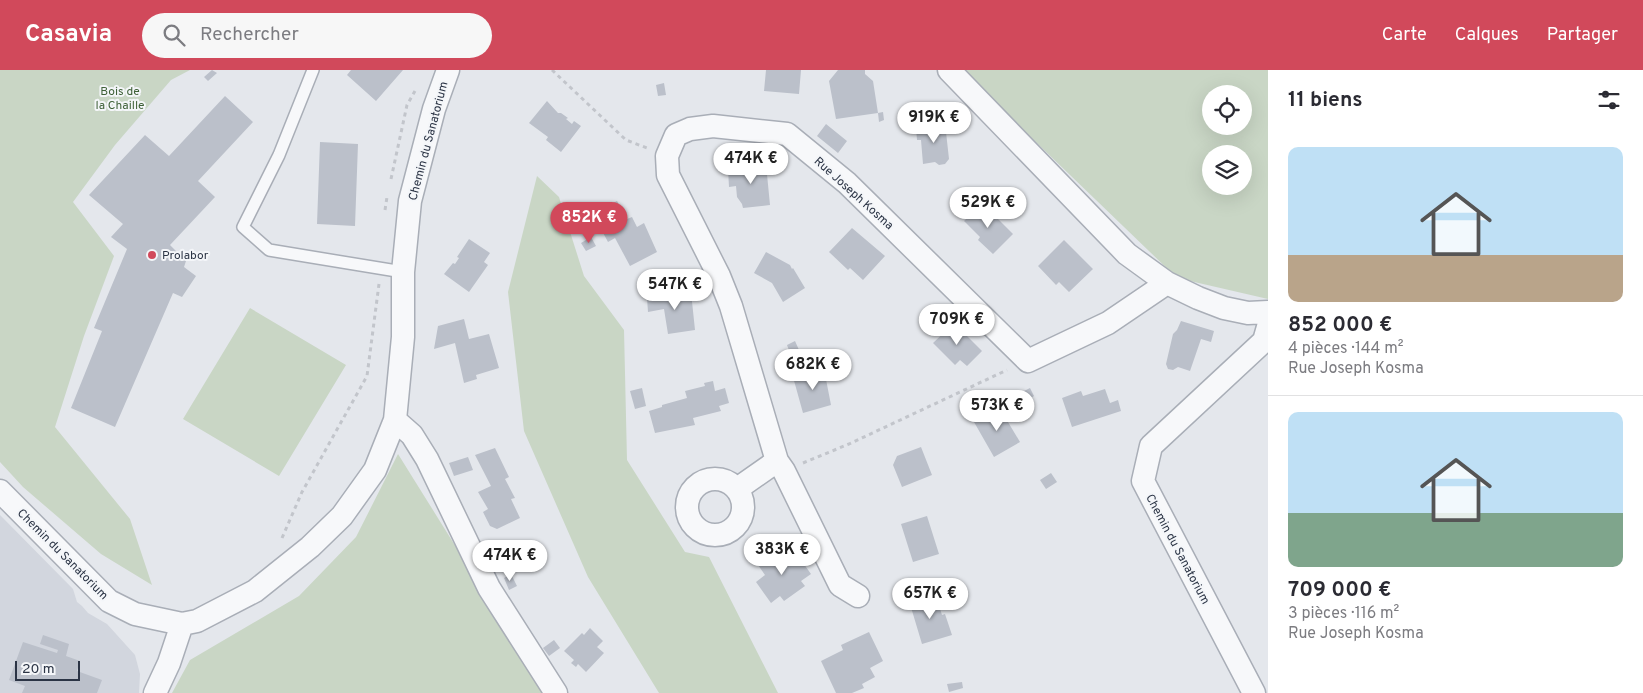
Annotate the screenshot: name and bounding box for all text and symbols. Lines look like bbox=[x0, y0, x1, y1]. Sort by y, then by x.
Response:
search box bbox=[142, 13, 492, 58]
text: Casavia bbox=[25, 20, 112, 50]
icon: search bbox=[160, 21, 188, 49]
text: Rechercher bbox=[200, 23, 299, 47]
text: Carte bbox=[1382, 24, 1427, 47]
text: Calques bbox=[1455, 24, 1519, 47]
text: Partager bbox=[1547, 24, 1618, 47]
street label: Chemin du Sanatorium bbox=[405, 80, 453, 203]
park label: Bois de la Chaille bbox=[96, 84, 144, 114]
map controls bbox=[1202, 85, 1252, 195]
button: locate bbox=[1202, 85, 1252, 135]
icon: filters bbox=[1595, 86, 1623, 114]
text: 11 biens bbox=[1288, 87, 1363, 114]
pin: 919K € bbox=[893, 102, 975, 144]
text: 919K € bbox=[908, 108, 960, 128]
pin: 474K € bbox=[710, 142, 792, 185]
button: layers bbox=[1202, 145, 1252, 195]
text: 474K € bbox=[724, 149, 778, 169]
street label: Rue Joseph Kosma bbox=[810, 154, 896, 234]
icon: home bbox=[1411, 179, 1501, 269]
pin: 529K € bbox=[947, 186, 1029, 229]
text: 529K € bbox=[961, 193, 1015, 213]
pin: 852K € bbox=[548, 202, 630, 244]
text: 852K € bbox=[561, 208, 617, 228]
place label: Prolabor bbox=[162, 248, 209, 264]
marker: Prolabor bbox=[146, 249, 158, 261]
pin: 547K € bbox=[634, 268, 716, 311]
text: 547K € bbox=[648, 275, 702, 295]
pin: 709K € bbox=[916, 304, 998, 346]
text: 709K € bbox=[930, 310, 984, 330]
text: 852 000 € bbox=[1288, 312, 1392, 339]
text: 4 pièces · 144 m² bbox=[1288, 339, 1404, 359]
pin: 682K € bbox=[772, 348, 854, 391]
text: 682K € bbox=[786, 355, 840, 375]
text: Rue Joseph Kosma bbox=[1288, 359, 1424, 379]
pin: 573K € bbox=[956, 390, 1038, 432]
text: 573K € bbox=[970, 396, 1024, 416]
icon: home bbox=[1411, 445, 1501, 535]
street label: Chemin du Sanatorium bbox=[1141, 492, 1213, 607]
street label: Chemin du Sanatorium bbox=[13, 506, 111, 604]
pin: 383K € bbox=[741, 534, 823, 576]
pin: 474K € bbox=[469, 540, 551, 582]
text: 383K € bbox=[755, 540, 809, 560]
text: 474K € bbox=[483, 546, 537, 566]
text: 709 000 € bbox=[1288, 577, 1391, 604]
pin: 657K € bbox=[889, 578, 971, 620]
text: 657K € bbox=[903, 584, 957, 604]
text: 3 pièces · 116 m² bbox=[1288, 604, 1399, 624]
text: Rue Joseph Kosma bbox=[1288, 624, 1424, 644]
scale bar bbox=[15, 658, 80, 681]
text: 20 m bbox=[22, 661, 55, 678]

